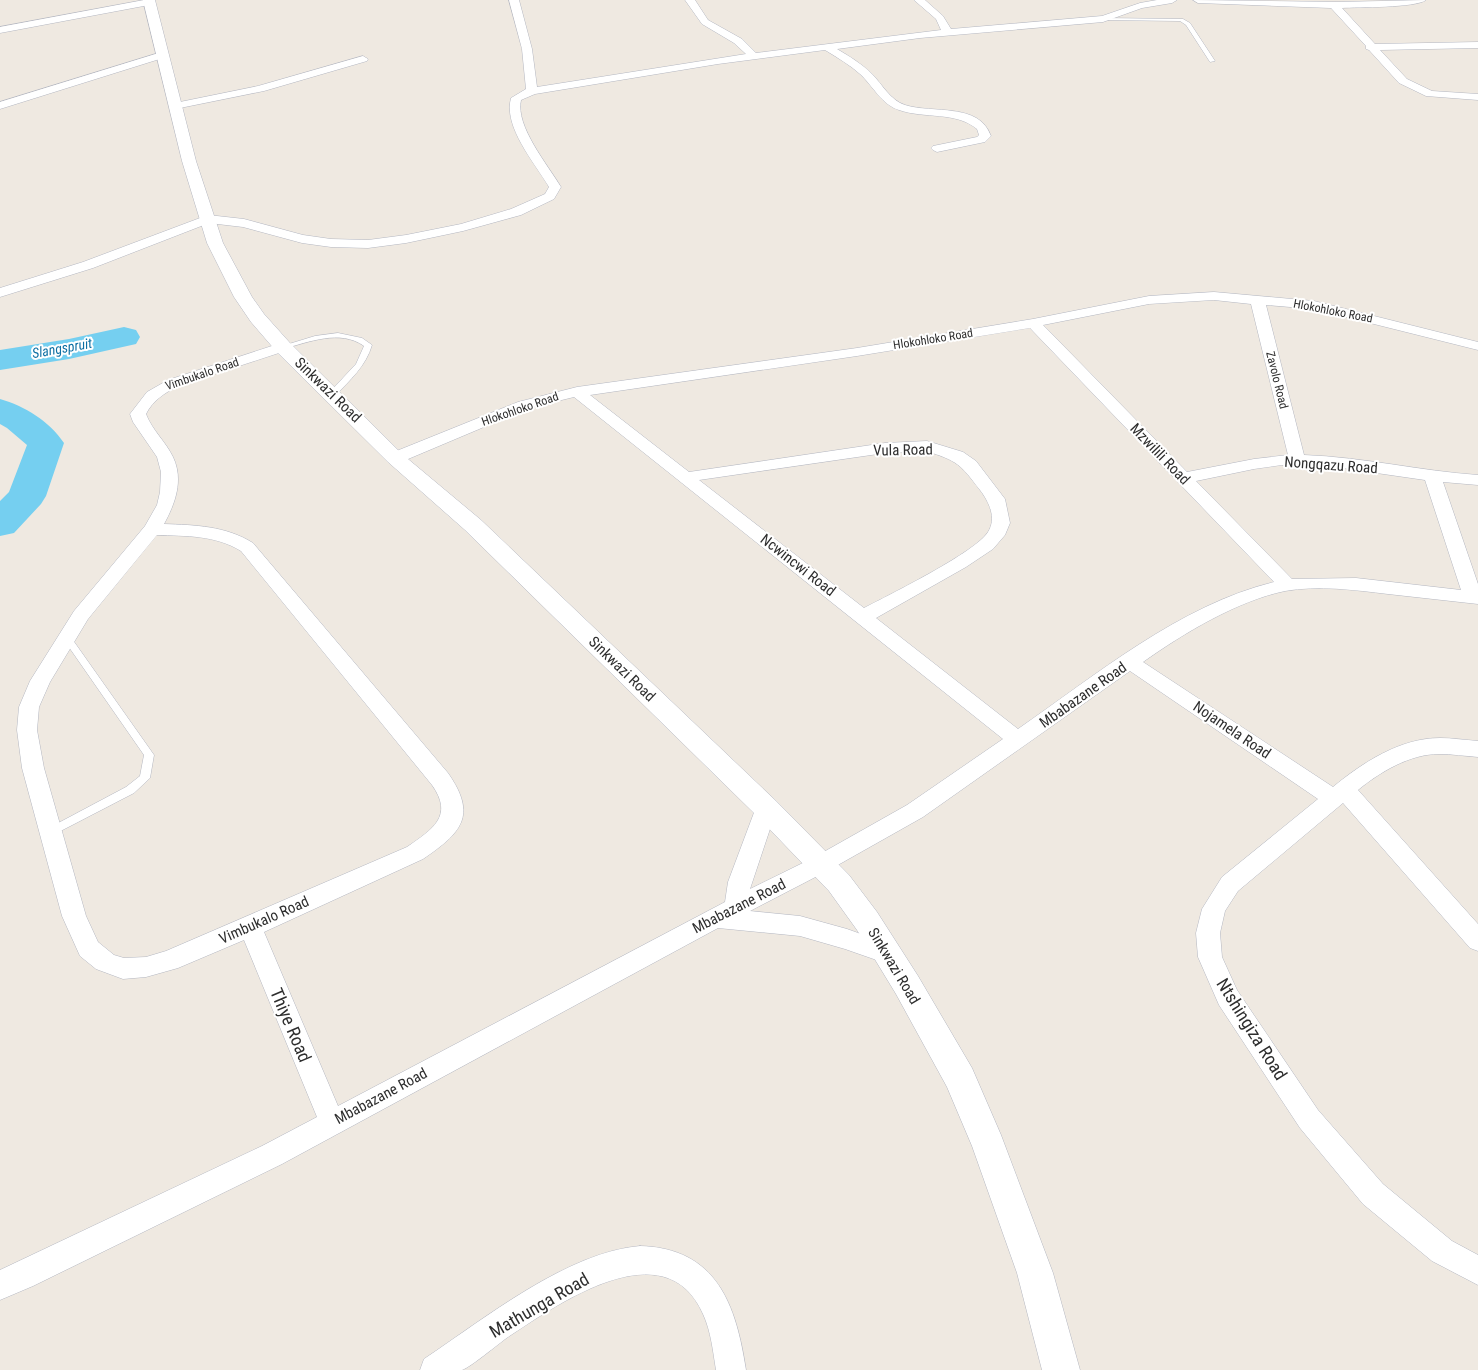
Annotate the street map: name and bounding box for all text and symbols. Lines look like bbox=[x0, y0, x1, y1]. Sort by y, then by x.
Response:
street label: Hlokohloko Road bbox=[1292, 296, 1374, 326]
street label: Hlokohloko Road bbox=[892, 326, 974, 352]
water label: Slangspruit bbox=[31, 335, 94, 361]
street label: Zavolo Road bbox=[1263, 350, 1291, 410]
street label: Sinkwazi Road bbox=[291, 354, 365, 426]
street label: Vimbukalo Road bbox=[163, 355, 241, 393]
street label: Hlokohloko Road bbox=[480, 389, 560, 429]
street label: Mzwilili Road bbox=[1126, 420, 1194, 488]
street label: Vula Road bbox=[873, 440, 933, 460]
street label: Nongqazu Road bbox=[1284, 453, 1378, 477]
street label: Ncwincwi Road bbox=[757, 530, 839, 600]
street label: Sinkwazi Road bbox=[585, 633, 659, 705]
street label: Mbabazane Road bbox=[1036, 658, 1130, 732]
street label: Nojamela Road bbox=[1190, 697, 1274, 763]
street label: Mbabazane Road bbox=[689, 875, 789, 937]
street label: Vimbukalo Road bbox=[216, 892, 312, 948]
street label: Sinkwazi Road bbox=[864, 925, 924, 1007]
street label: Ntshingiza Road bbox=[1212, 974, 1292, 1084]
street label: Thiye Road bbox=[266, 985, 316, 1065]
street label: Mbabazane Road bbox=[332, 1064, 430, 1128]
street label: Mathunga Road bbox=[485, 1268, 593, 1342]

